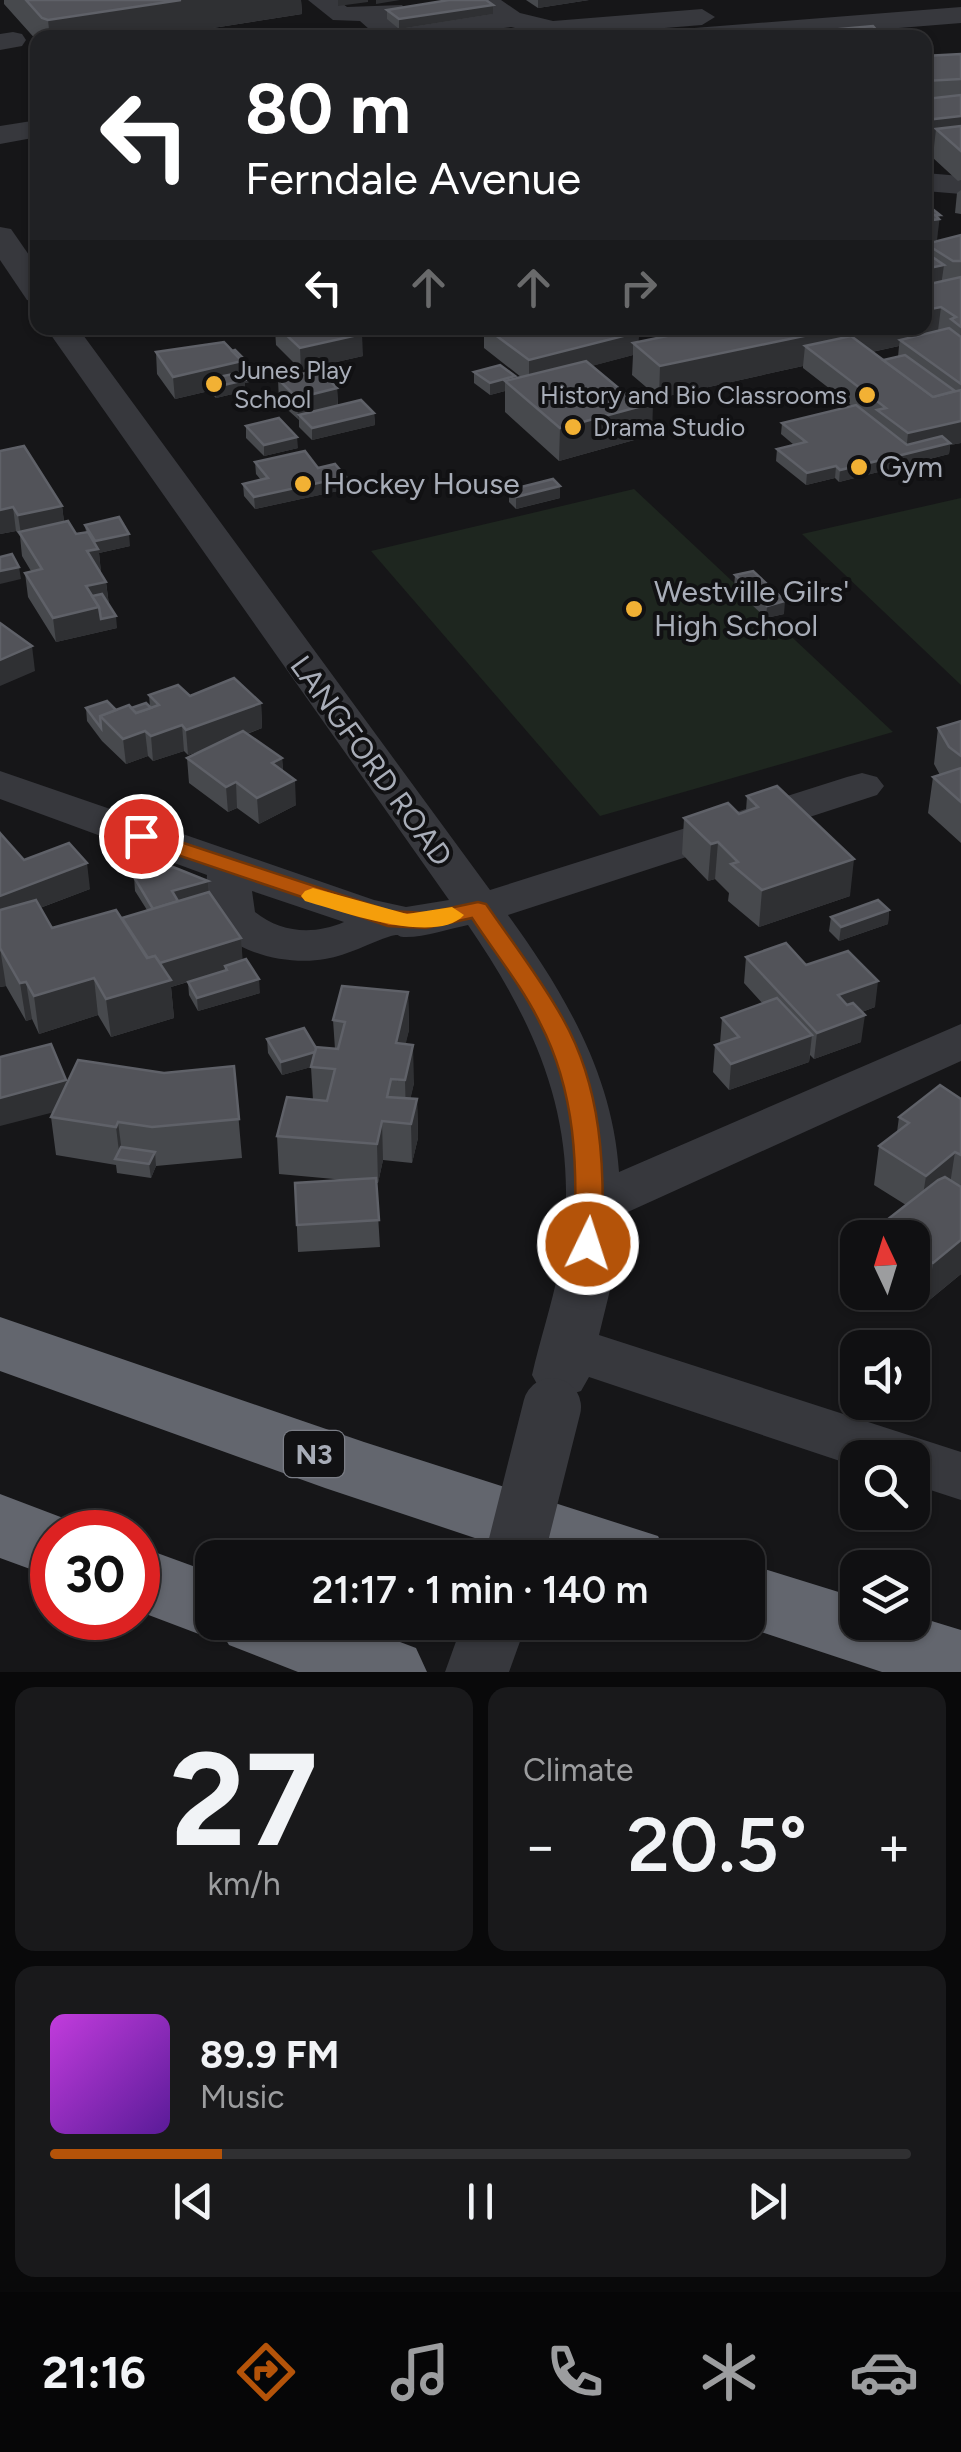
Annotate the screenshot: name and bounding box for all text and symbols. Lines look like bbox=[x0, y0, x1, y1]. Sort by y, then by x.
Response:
text: 80 m bbox=[245, 66, 411, 151]
icon: left bbox=[80, 70, 210, 200]
text: Ferndale Avenue bbox=[245, 151, 581, 205]
icon: left bbox=[296, 260, 351, 315]
icon: ahead bbox=[401, 260, 456, 315]
icon: ahead bbox=[506, 260, 561, 315]
icon: right bbox=[611, 260, 666, 315]
place label: Junes Play School bbox=[234, 355, 352, 414]
marker: Junes Play School bbox=[203, 373, 225, 395]
place label: History and Bio Classrooms bbox=[540, 380, 847, 410]
marker: History and Bio Classrooms bbox=[856, 384, 878, 406]
place label: Drama Studio bbox=[593, 412, 745, 442]
marker: Drama Studio bbox=[562, 416, 584, 438]
place label: Gym bbox=[879, 448, 943, 485]
marker: Gym bbox=[848, 456, 870, 478]
place label: Hockey House bbox=[323, 465, 520, 502]
marker: Hockey House bbox=[292, 473, 314, 495]
place label: Westville Gilrs' High School bbox=[654, 573, 849, 644]
marker: Westville Gilrs' High School bbox=[623, 598, 645, 620]
street label: LANGFORD ROAD bbox=[283, 648, 460, 873]
pin bbox=[99, 794, 184, 879]
icon: arrive bbox=[114, 809, 169, 864]
position arrow bbox=[536, 1192, 640, 1296]
north arrow bbox=[840, 1220, 930, 1310]
map controls bbox=[840, 1220, 930, 1640]
button: sound bbox=[840, 1330, 930, 1420]
road number: N3 bbox=[284, 1431, 344, 1477]
button: search bbox=[840, 1440, 930, 1530]
speed limit sign: 30 bbox=[30, 1510, 160, 1640]
button: layers bbox=[840, 1550, 930, 1640]
text: 21:17 · 1 min · 140 m bbox=[312, 1567, 648, 1613]
text: 27 bbox=[170, 1722, 318, 1878]
text: Climate bbox=[523, 1751, 634, 1789]
text: 20.5° bbox=[627, 1800, 807, 1890]
text: − bbox=[523, 1813, 557, 1879]
text: + bbox=[877, 1813, 911, 1879]
text: km/h bbox=[207, 1865, 281, 1903]
text: 89.9 FM bbox=[200, 2032, 339, 2078]
text: Music bbox=[200, 2078, 285, 2116]
icon: previous bbox=[166, 2174, 221, 2229]
icon: pause bbox=[453, 2174, 508, 2229]
icon: next bbox=[740, 2174, 795, 2229]
icon: directions bbox=[231, 2337, 301, 2407]
icon: music bbox=[385, 2337, 455, 2407]
icon: phone bbox=[540, 2337, 610, 2407]
icon: climate bbox=[694, 2337, 764, 2407]
icon: car bbox=[849, 2337, 919, 2407]
text: 21:16 bbox=[42, 2345, 146, 2399]

